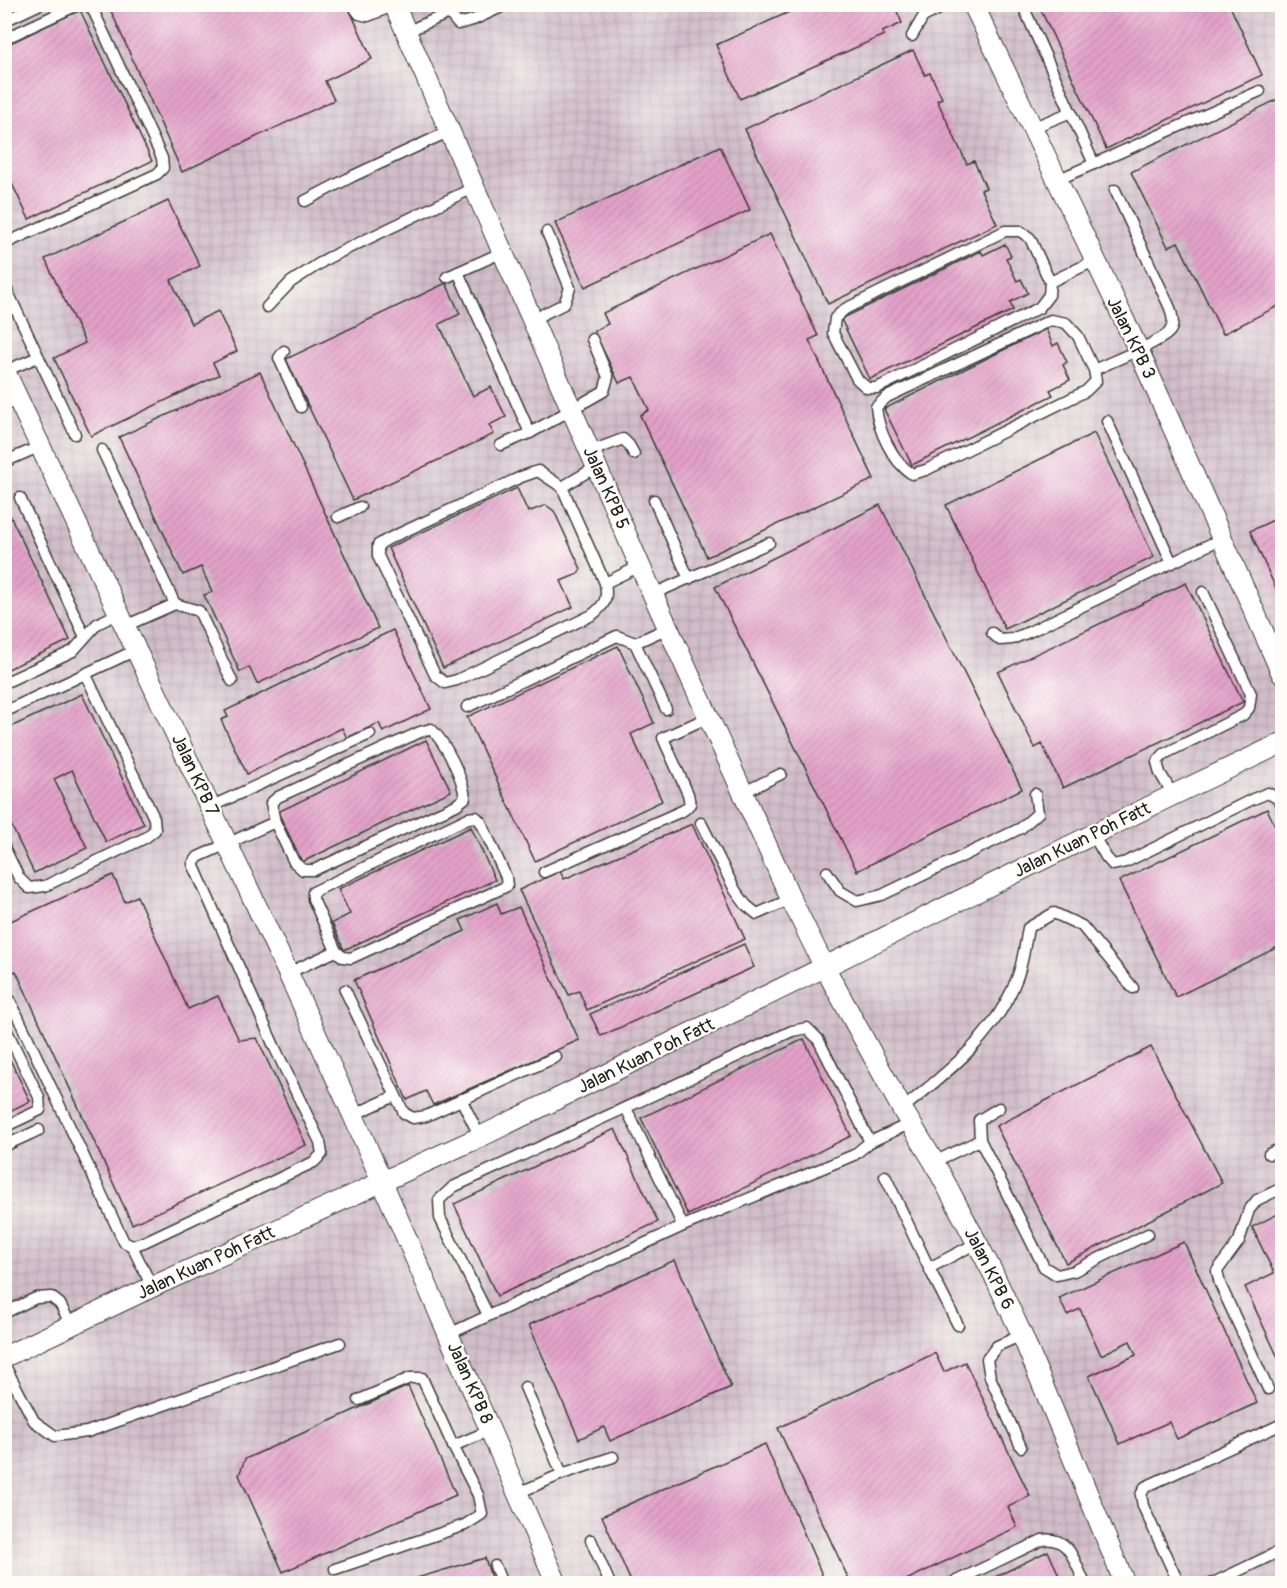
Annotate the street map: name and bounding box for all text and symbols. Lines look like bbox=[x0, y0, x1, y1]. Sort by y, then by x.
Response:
street label: Jalan KPB 3 bbox=[1101, 293, 1161, 383]
street label: Jalan KPB 5 bbox=[578, 443, 634, 533]
street label: Jalan KPB 7 bbox=[166, 730, 224, 820]
street label: Jalan Kuan Poh Fatt bbox=[1010, 797, 1155, 883]
street label: Jalan Kuan Poh Fatt bbox=[574, 1013, 719, 1099]
street label: Jalan Kuan Poh Fatt bbox=[134, 1221, 279, 1305]
street label: Jalan KPB 6 bbox=[959, 1224, 1019, 1314]
street label: Jalan KPB 8 bbox=[442, 1339, 498, 1427]

